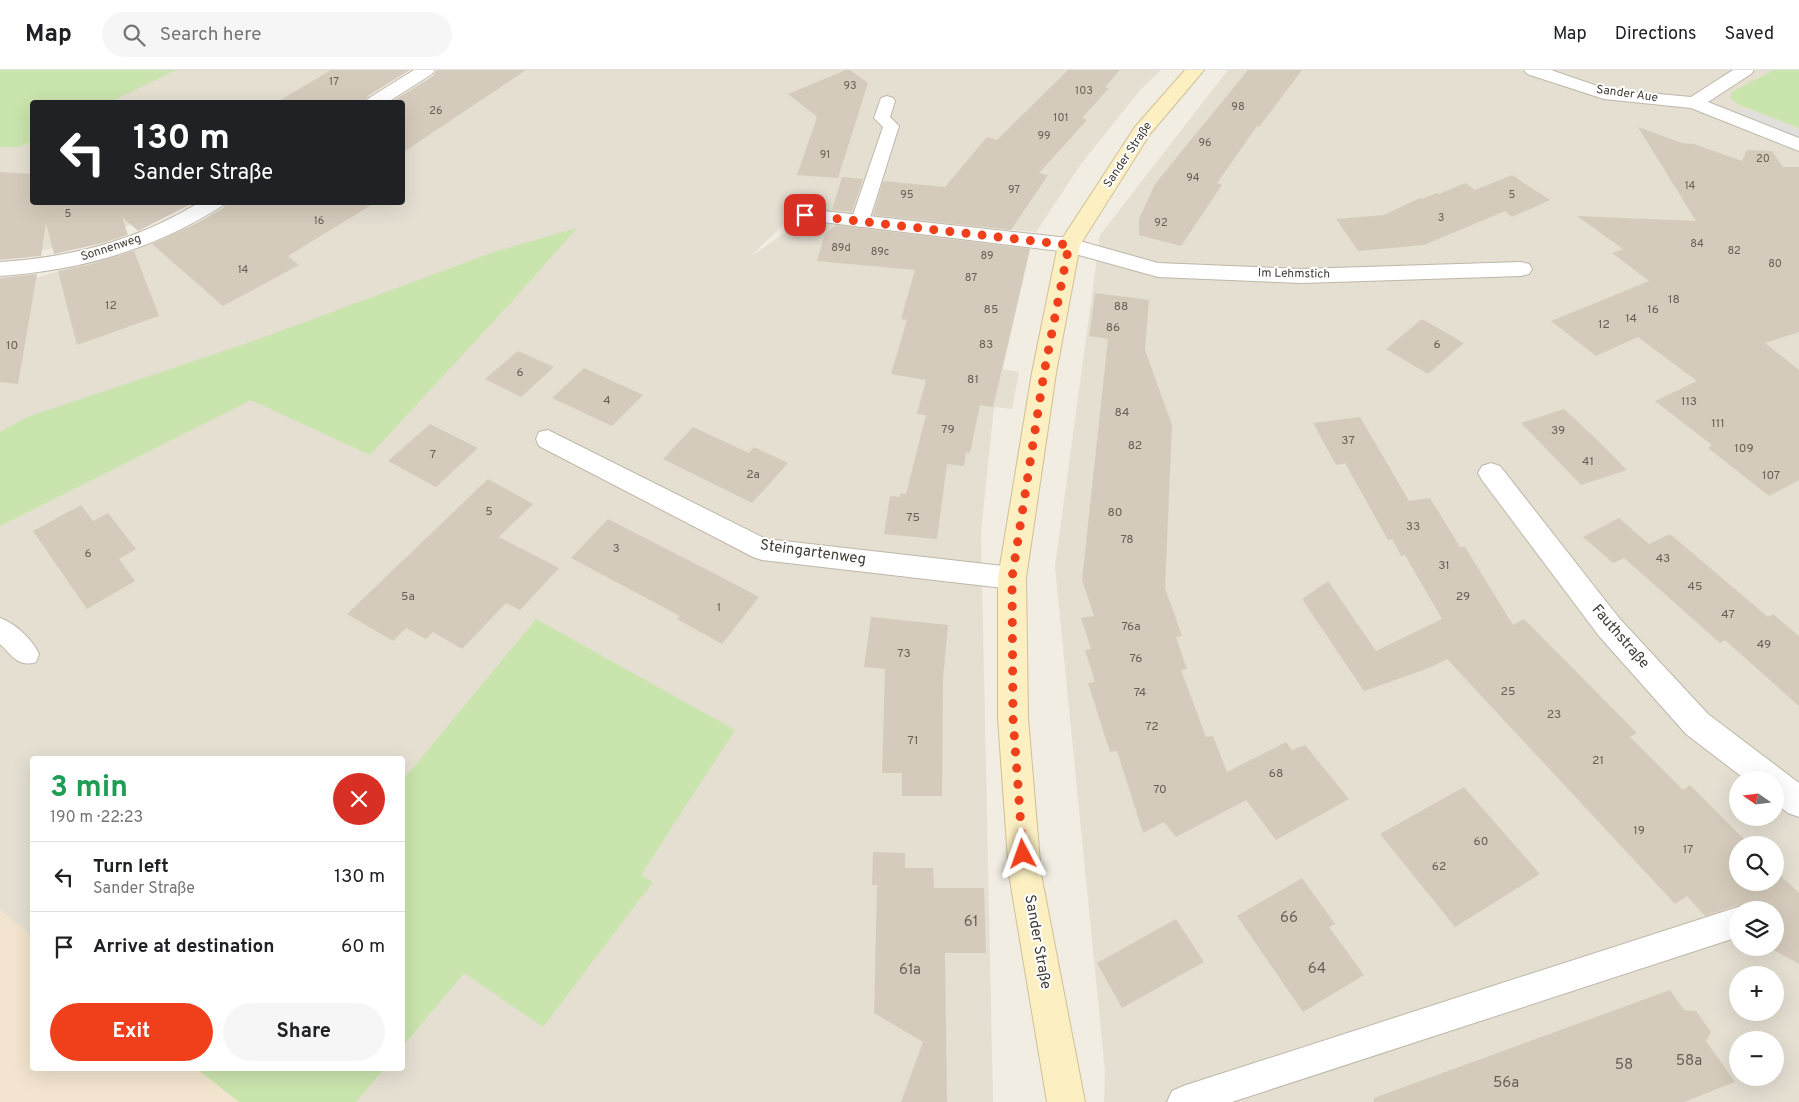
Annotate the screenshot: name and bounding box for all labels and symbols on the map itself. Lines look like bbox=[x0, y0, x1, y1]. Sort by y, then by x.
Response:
house number: 17 bbox=[329, 75, 339, 89]
house number: 93 bbox=[843, 79, 857, 93]
street label: Sander Aue bbox=[1595, 82, 1659, 106]
house number: 103 bbox=[1075, 84, 1093, 98]
house number: 98 bbox=[1231, 100, 1245, 114]
house number: 26 bbox=[429, 104, 443, 118]
house number: 101 bbox=[1053, 111, 1069, 125]
street label: Sander Straße bbox=[1100, 119, 1156, 191]
house number: 99 bbox=[1037, 129, 1051, 143]
house number: 96 bbox=[1198, 136, 1212, 150]
house number: 91 bbox=[820, 148, 830, 162]
house number: 20 bbox=[1756, 152, 1770, 166]
house number: 94 bbox=[1186, 171, 1200, 185]
house number: 14 bbox=[1685, 179, 1696, 193]
house number: 97 bbox=[1008, 183, 1020, 197]
house number: 95 bbox=[900, 188, 914, 202]
house number: 5 bbox=[1509, 188, 1516, 202]
pin bbox=[784, 194, 826, 236]
house number: 5 bbox=[65, 207, 72, 221]
house number: 3 bbox=[1438, 211, 1444, 225]
house number: 16 bbox=[314, 214, 324, 228]
house number: 92 bbox=[1154, 216, 1168, 230]
street label: Sonnenweg bbox=[79, 231, 143, 265]
house number: 84 bbox=[1690, 237, 1704, 251]
house number: 89d bbox=[831, 241, 851, 255]
house number: 82 bbox=[1727, 244, 1741, 258]
house number: 89c bbox=[871, 245, 889, 259]
house number: 89 bbox=[980, 249, 994, 263]
house number: 80 bbox=[1768, 257, 1782, 271]
house number: 14 bbox=[238, 263, 249, 277]
street label: Im Lehmstich bbox=[1258, 265, 1330, 283]
house number: 87 bbox=[965, 271, 977, 285]
house number: 18 bbox=[1668, 292, 1680, 308]
house number: 12 bbox=[105, 298, 117, 314]
house number: 88 bbox=[1114, 299, 1128, 315]
house number: 85 bbox=[984, 302, 998, 318]
house number: 16 bbox=[1647, 302, 1659, 318]
house number: 14 bbox=[1625, 311, 1637, 327]
house number: 12 bbox=[1598, 317, 1610, 333]
house number: 86 bbox=[1106, 320, 1120, 336]
house number: 83 bbox=[979, 337, 993, 353]
house number: 6 bbox=[1433, 337, 1441, 353]
house number: 10 bbox=[6, 338, 18, 354]
house number: 6 bbox=[516, 365, 524, 381]
house number: 81 bbox=[967, 372, 979, 388]
house number: 4 bbox=[603, 393, 611, 409]
house number: 113 bbox=[1681, 394, 1697, 410]
house number: 84 bbox=[1115, 405, 1129, 421]
house number: 111 bbox=[1711, 416, 1725, 432]
house number: 79 bbox=[941, 422, 955, 438]
house number: 39 bbox=[1551, 423, 1565, 439]
house number: 37 bbox=[1341, 433, 1355, 449]
house number: 82 bbox=[1128, 438, 1142, 454]
house number: 109 bbox=[1734, 441, 1754, 457]
house number: 7 bbox=[430, 447, 436, 463]
house number: 41 bbox=[1582, 454, 1594, 470]
house number: 2a bbox=[746, 467, 760, 483]
house number: 107 bbox=[1762, 468, 1780, 484]
house number: 5 bbox=[485, 504, 493, 520]
house number: 80 bbox=[1108, 505, 1122, 521]
house number: 75 bbox=[906, 510, 920, 526]
house number: 33 bbox=[1406, 519, 1420, 535]
house number: 78 bbox=[1120, 532, 1134, 548]
street label: Steingartenweg bbox=[759, 536, 867, 570]
house number: 3 bbox=[612, 541, 620, 557]
house number: 6 bbox=[84, 546, 92, 562]
house number: 43 bbox=[1656, 551, 1670, 567]
house number: 31 bbox=[1438, 558, 1450, 574]
house number: 45 bbox=[1688, 579, 1702, 595]
house number: 5a bbox=[401, 589, 415, 605]
house number: 29 bbox=[1456, 589, 1470, 605]
house number: 1 bbox=[717, 600, 721, 616]
street label: Fauthstraße bbox=[1587, 601, 1653, 673]
house number: 47 bbox=[1721, 607, 1735, 623]
house number: 76a bbox=[1121, 619, 1141, 635]
house number: 49 bbox=[1757, 637, 1771, 653]
house number: 73 bbox=[897, 646, 911, 662]
house number: 76 bbox=[1130, 651, 1142, 667]
house number: 25 bbox=[1501, 684, 1515, 700]
house number: 74 bbox=[1134, 685, 1146, 701]
house number: 23 bbox=[1547, 707, 1561, 723]
house number: 72 bbox=[1145, 719, 1159, 735]
house number: 71 bbox=[908, 733, 918, 749]
house number: 21 bbox=[1592, 753, 1604, 769]
house number: 68 bbox=[1269, 766, 1283, 782]
north arrow bbox=[1729, 771, 1784, 826]
house number: 70 bbox=[1153, 782, 1167, 798]
house number: 19 bbox=[1633, 823, 1645, 839]
position arrow bbox=[996, 827, 1048, 879]
house number: 60 bbox=[1474, 834, 1488, 850]
house number: 17 bbox=[1683, 842, 1693, 858]
house number: 62 bbox=[1432, 859, 1446, 875]
street label: Sander Straße bbox=[1019, 893, 1055, 991]
house number: 66 bbox=[1280, 909, 1298, 928]
house number: 61 bbox=[964, 913, 978, 932]
house number: 64 bbox=[1308, 960, 1326, 979]
house number: 61a bbox=[899, 961, 921, 980]
house number: 58a bbox=[1676, 1052, 1702, 1071]
house number: 58 bbox=[1615, 1056, 1633, 1075]
house number: 56a bbox=[1493, 1074, 1519, 1093]

